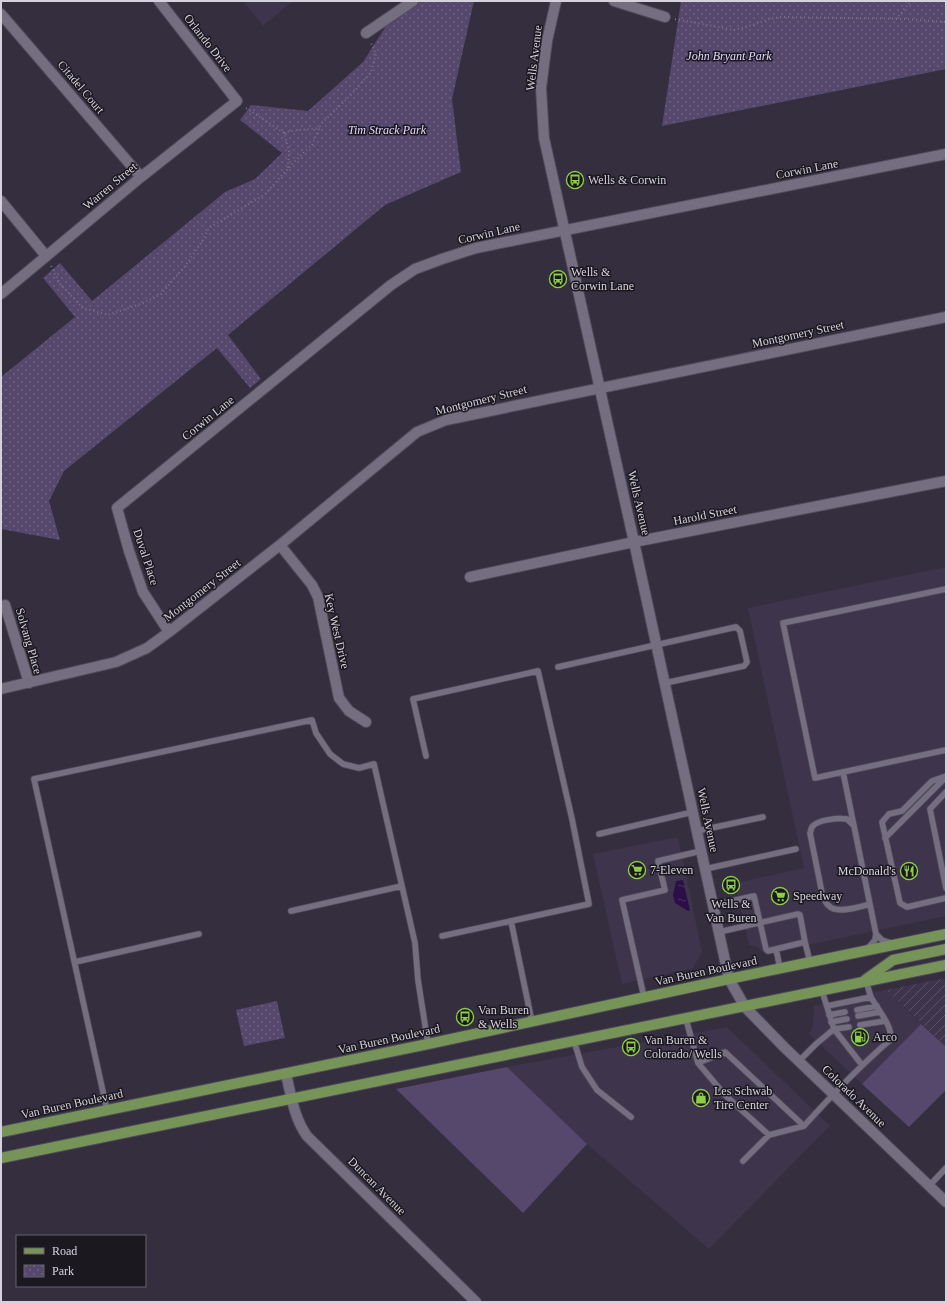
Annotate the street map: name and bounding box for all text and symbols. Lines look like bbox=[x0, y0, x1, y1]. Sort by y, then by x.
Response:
street label: Orlando Drive bbox=[181, 11, 235, 75]
street label: Wells Avenue bbox=[523, 24, 545, 92]
park label: John Bryant Park bbox=[686, 49, 772, 63]
street label: Citadel Court bbox=[55, 58, 108, 117]
park label: Tim Strack Park bbox=[348, 123, 427, 137]
street label: Corwin Lane bbox=[775, 156, 839, 182]
street label: Warren Street bbox=[80, 159, 140, 213]
bus stop icon: Wells & Corwin bbox=[565, 170, 585, 190]
place label: Wells & Corwin bbox=[588, 173, 666, 187]
street label: Corwin Lane bbox=[457, 219, 521, 247]
place label: Wells & Corwin Lane bbox=[571, 265, 634, 293]
bus stop icon: Wells & Corwin Lane bbox=[548, 269, 568, 289]
street label: Montgomery Street bbox=[751, 317, 846, 351]
street label: Montgomery Street bbox=[434, 382, 529, 418]
street label: Corwin Lane bbox=[179, 393, 237, 443]
street label: Wells Avenue bbox=[625, 469, 653, 537]
street label: Harold Street bbox=[672, 502, 739, 528]
street label: Duval Place bbox=[130, 527, 162, 587]
street label: Montgomery Street bbox=[161, 555, 244, 624]
street label: Key West Drive bbox=[322, 592, 352, 670]
street label: Solvang Place bbox=[13, 606, 45, 676]
street label: Wells Avenue bbox=[694, 786, 722, 854]
supermarket icon: 7-Eleven bbox=[627, 860, 647, 880]
restaurant icon: McDonald's bbox=[899, 861, 919, 881]
place label: 7-Eleven bbox=[650, 863, 693, 877]
place label: McDonald's bbox=[838, 864, 896, 878]
bus stop icon: Wells & Van Buren bbox=[721, 875, 741, 895]
supermarket icon: Speedway bbox=[770, 886, 790, 906]
place label: Speedway bbox=[793, 889, 842, 903]
place label: Wells & Van Buren bbox=[706, 897, 757, 925]
street label: Van Buren Boulevard bbox=[654, 953, 758, 989]
place label: Van Buren & Wells bbox=[478, 1003, 529, 1031]
bus stop icon: Van Buren & Wells bbox=[455, 1007, 475, 1027]
street label: Van Buren Boulevard bbox=[337, 1021, 441, 1057]
fuel station icon: Arco bbox=[850, 1027, 870, 1047]
place label: Arco bbox=[873, 1030, 897, 1044]
place label: Van Buren & Colorado/ Wells bbox=[644, 1033, 722, 1061]
bus stop icon: Van Buren & Colorado/ Wells bbox=[621, 1037, 641, 1057]
street label: Colorado Avenue bbox=[819, 1062, 889, 1130]
place label: Les Schwab Tire Center bbox=[714, 1084, 772, 1112]
street label: Van Buren Boulevard bbox=[20, 1086, 124, 1122]
shop icon: Les Schwab Tire Center bbox=[691, 1088, 711, 1108]
street label: Duncan Avenue bbox=[345, 1154, 409, 1218]
legend bbox=[16, 1235, 146, 1287]
text: Road bbox=[52, 1244, 77, 1258]
text: Park bbox=[52, 1264, 74, 1278]

